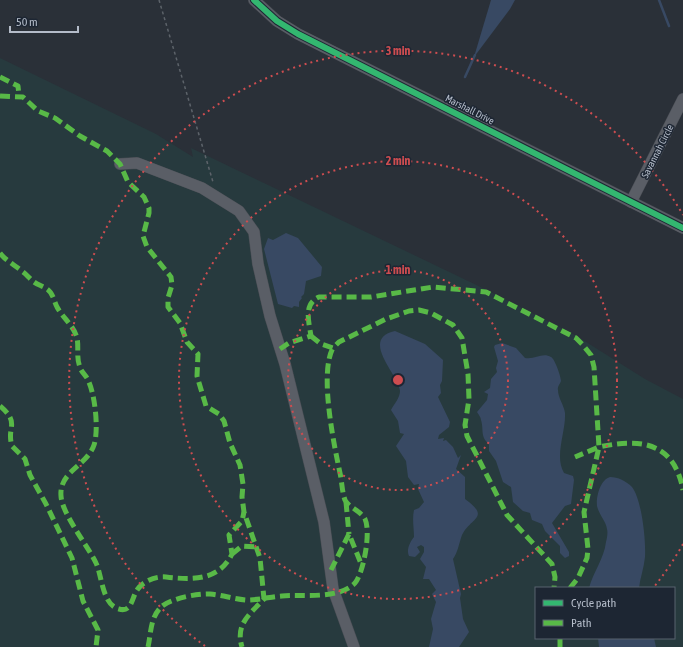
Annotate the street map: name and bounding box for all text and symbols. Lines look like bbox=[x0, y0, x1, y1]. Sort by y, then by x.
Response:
scale bar bbox=[10, 8, 78, 34]
text: 50 m bbox=[16, 15, 38, 29]
text: 3 min bbox=[386, 44, 410, 58]
street label: Marshall Drive bbox=[443, 92, 496, 127]
street label: Savannah Circle bbox=[639, 122, 676, 180]
text: 2 min bbox=[386, 154, 410, 168]
text: 1 min bbox=[386, 263, 410, 277]
centre of rings bbox=[391, 373, 405, 387]
legend bbox=[535, 587, 675, 639]
text: Cycle path bbox=[571, 596, 616, 610]
text: Path bbox=[571, 616, 592, 630]

